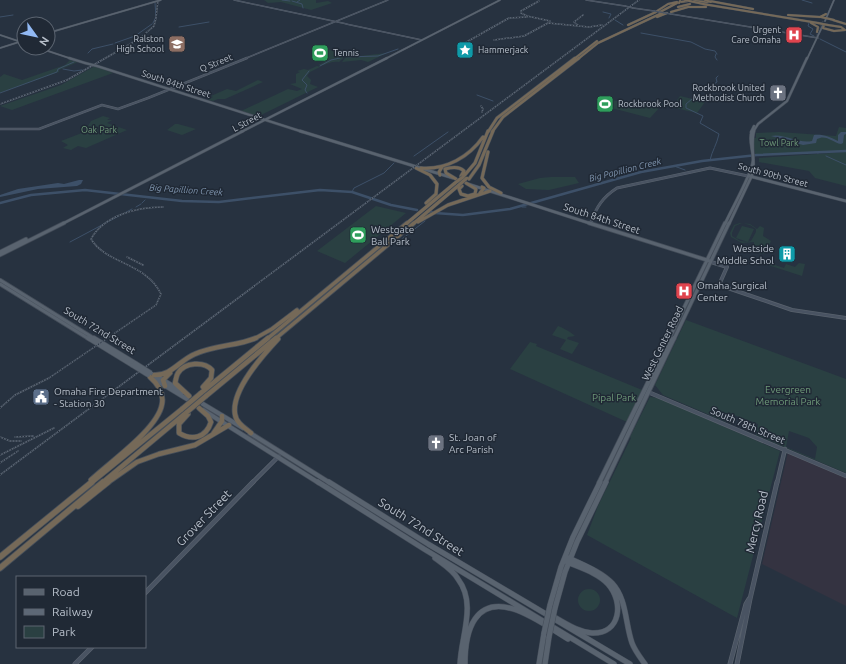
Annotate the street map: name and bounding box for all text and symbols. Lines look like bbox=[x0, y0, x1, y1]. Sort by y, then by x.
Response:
north arrow bbox=[16, 16, 56, 56]
place label: Urgent Care Omaha bbox=[731, 25, 781, 45]
hospital icon: Urgent Care Omaha bbox=[784, 25, 804, 45]
place label: Ralston High School bbox=[116, 34, 165, 54]
school or university icon: Ralston High School bbox=[167, 34, 187, 54]
text: N bbox=[37, 35, 52, 48]
place icon: Hammerjack bbox=[455, 40, 475, 60]
sports icon: Tennis bbox=[310, 43, 330, 63]
place label: Hammerjack bbox=[478, 45, 529, 55]
place label: Tennis bbox=[333, 48, 359, 58]
street label: Q Street bbox=[198, 52, 234, 74]
street label: South 84th Street bbox=[140, 68, 212, 100]
place label: Rockbrook United Methodist Church bbox=[692, 83, 765, 103]
church icon: Rockbrook United Methodist Church bbox=[768, 83, 788, 103]
sports icon: Rockbrook Pool bbox=[595, 94, 615, 114]
place label: Rockbrook Pool bbox=[618, 99, 682, 109]
street label: L Street bbox=[231, 110, 264, 134]
park label: Oak Park bbox=[81, 125, 117, 135]
park label: Towl Park bbox=[759, 138, 799, 148]
water label: Big Papillion Creek bbox=[588, 156, 662, 184]
street label: South 90th Street bbox=[737, 161, 809, 189]
water label: Big Papillion Creek bbox=[149, 182, 224, 198]
street label: South 84th Street bbox=[562, 201, 642, 236]
place label: Westgate Ball Park bbox=[371, 224, 414, 247]
sports icon: Westgate Ball Park bbox=[348, 225, 368, 245]
place label: Westside Middle Schol bbox=[717, 243, 774, 266]
building icon: Westside Middle Schol bbox=[777, 244, 797, 264]
place label: Omaha Surgical Center bbox=[697, 280, 767, 303]
hospital icon: Omaha Surgical Center bbox=[674, 281, 694, 301]
street label: West Center Road bbox=[640, 304, 685, 382]
street label: South 72nd Street bbox=[62, 305, 138, 356]
park label: Evergreen Memorial Park bbox=[756, 384, 820, 407]
place label: Omaha Fire Department - Station 30 bbox=[54, 386, 163, 409]
public building icon: Omaha Fire Department - Station 30 bbox=[31, 387, 51, 407]
park label: Pipal Park bbox=[592, 392, 636, 403]
street label: South 78th Street bbox=[709, 405, 787, 446]
place label: St. Joan of Arc Parish bbox=[449, 432, 497, 455]
church icon: St. Joan of Arc Parish bbox=[426, 433, 446, 453]
street label: Grover Street bbox=[174, 487, 234, 548]
street label: Mercy Road bbox=[743, 489, 770, 554]
street label: South 72nd Street bbox=[376, 495, 467, 558]
legend bbox=[16, 576, 146, 648]
text: Road bbox=[52, 585, 80, 598]
text: Railway bbox=[52, 605, 93, 618]
text: Park bbox=[52, 625, 76, 638]

